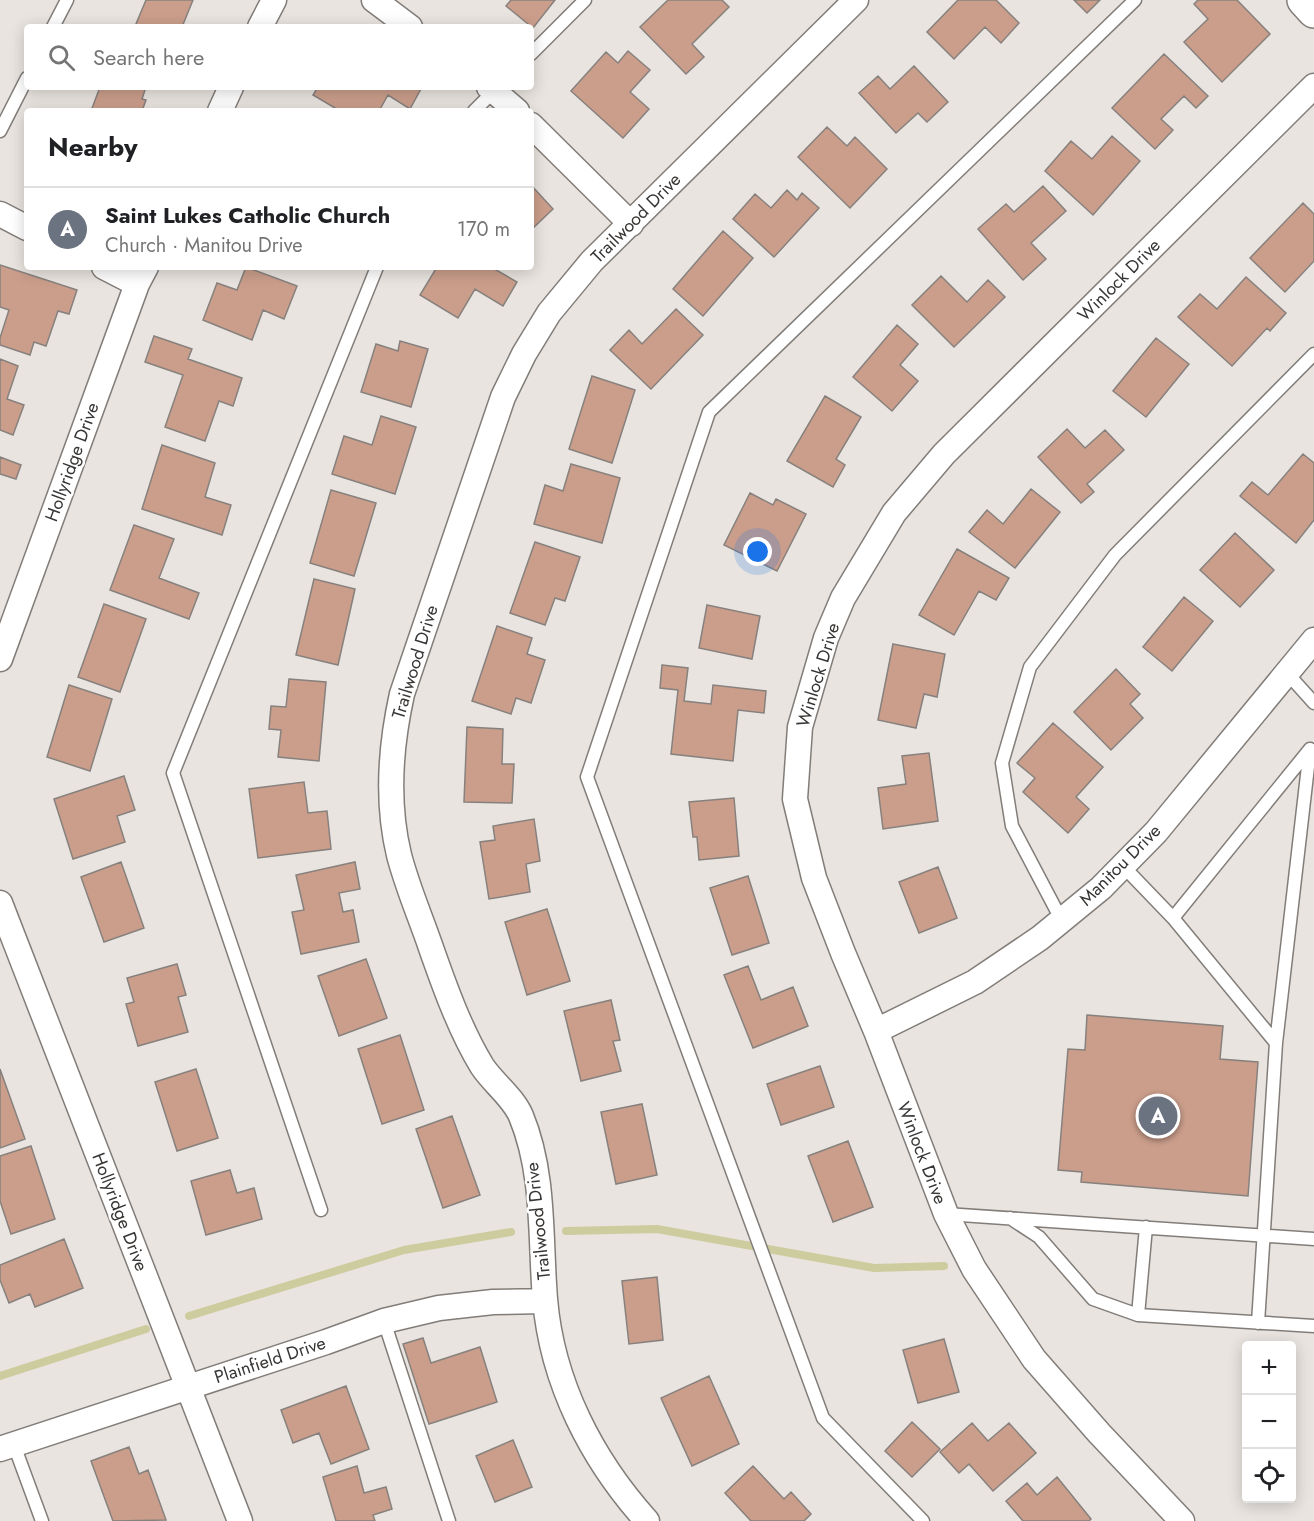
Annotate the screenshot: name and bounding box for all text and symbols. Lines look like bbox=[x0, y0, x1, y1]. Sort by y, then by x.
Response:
search box bbox=[24, 24, 534, 90]
icon: search bbox=[45, 41, 78, 74]
text: Search here bbox=[93, 41, 204, 73]
text: Nearby bbox=[48, 128, 137, 166]
street label: Trailwood Drive bbox=[585, 167, 687, 269]
text: Saint Lukes Catholic Church bbox=[105, 199, 390, 231]
text: A bbox=[60, 215, 75, 244]
text: 170 m bbox=[457, 215, 510, 244]
text: Church · Manitou Drive bbox=[105, 231, 303, 260]
street label: Winlock Drive bbox=[1072, 233, 1166, 327]
street label: Hollyridge Drive bbox=[38, 399, 106, 525]
your location bbox=[743, 537, 772, 566]
street label: Trailwood Drive bbox=[385, 602, 445, 722]
street label: Winlock Drive bbox=[790, 620, 846, 730]
street label: Manitou Drive bbox=[1073, 818, 1167, 912]
pin: A bbox=[1138, 1094, 1178, 1138]
street label: Winlock Drive bbox=[891, 1098, 953, 1208]
street label: Hollyridge Drive bbox=[85, 1149, 155, 1275]
street label: Trailwood Drive bbox=[519, 1161, 557, 1281]
street label: Plainfield Drive bbox=[211, 1330, 329, 1390]
map controls bbox=[1242, 1341, 1296, 1503]
button: + bbox=[1242, 1341, 1296, 1395]
button: − bbox=[1242, 1395, 1296, 1449]
button: locate bbox=[1242, 1449, 1296, 1503]

